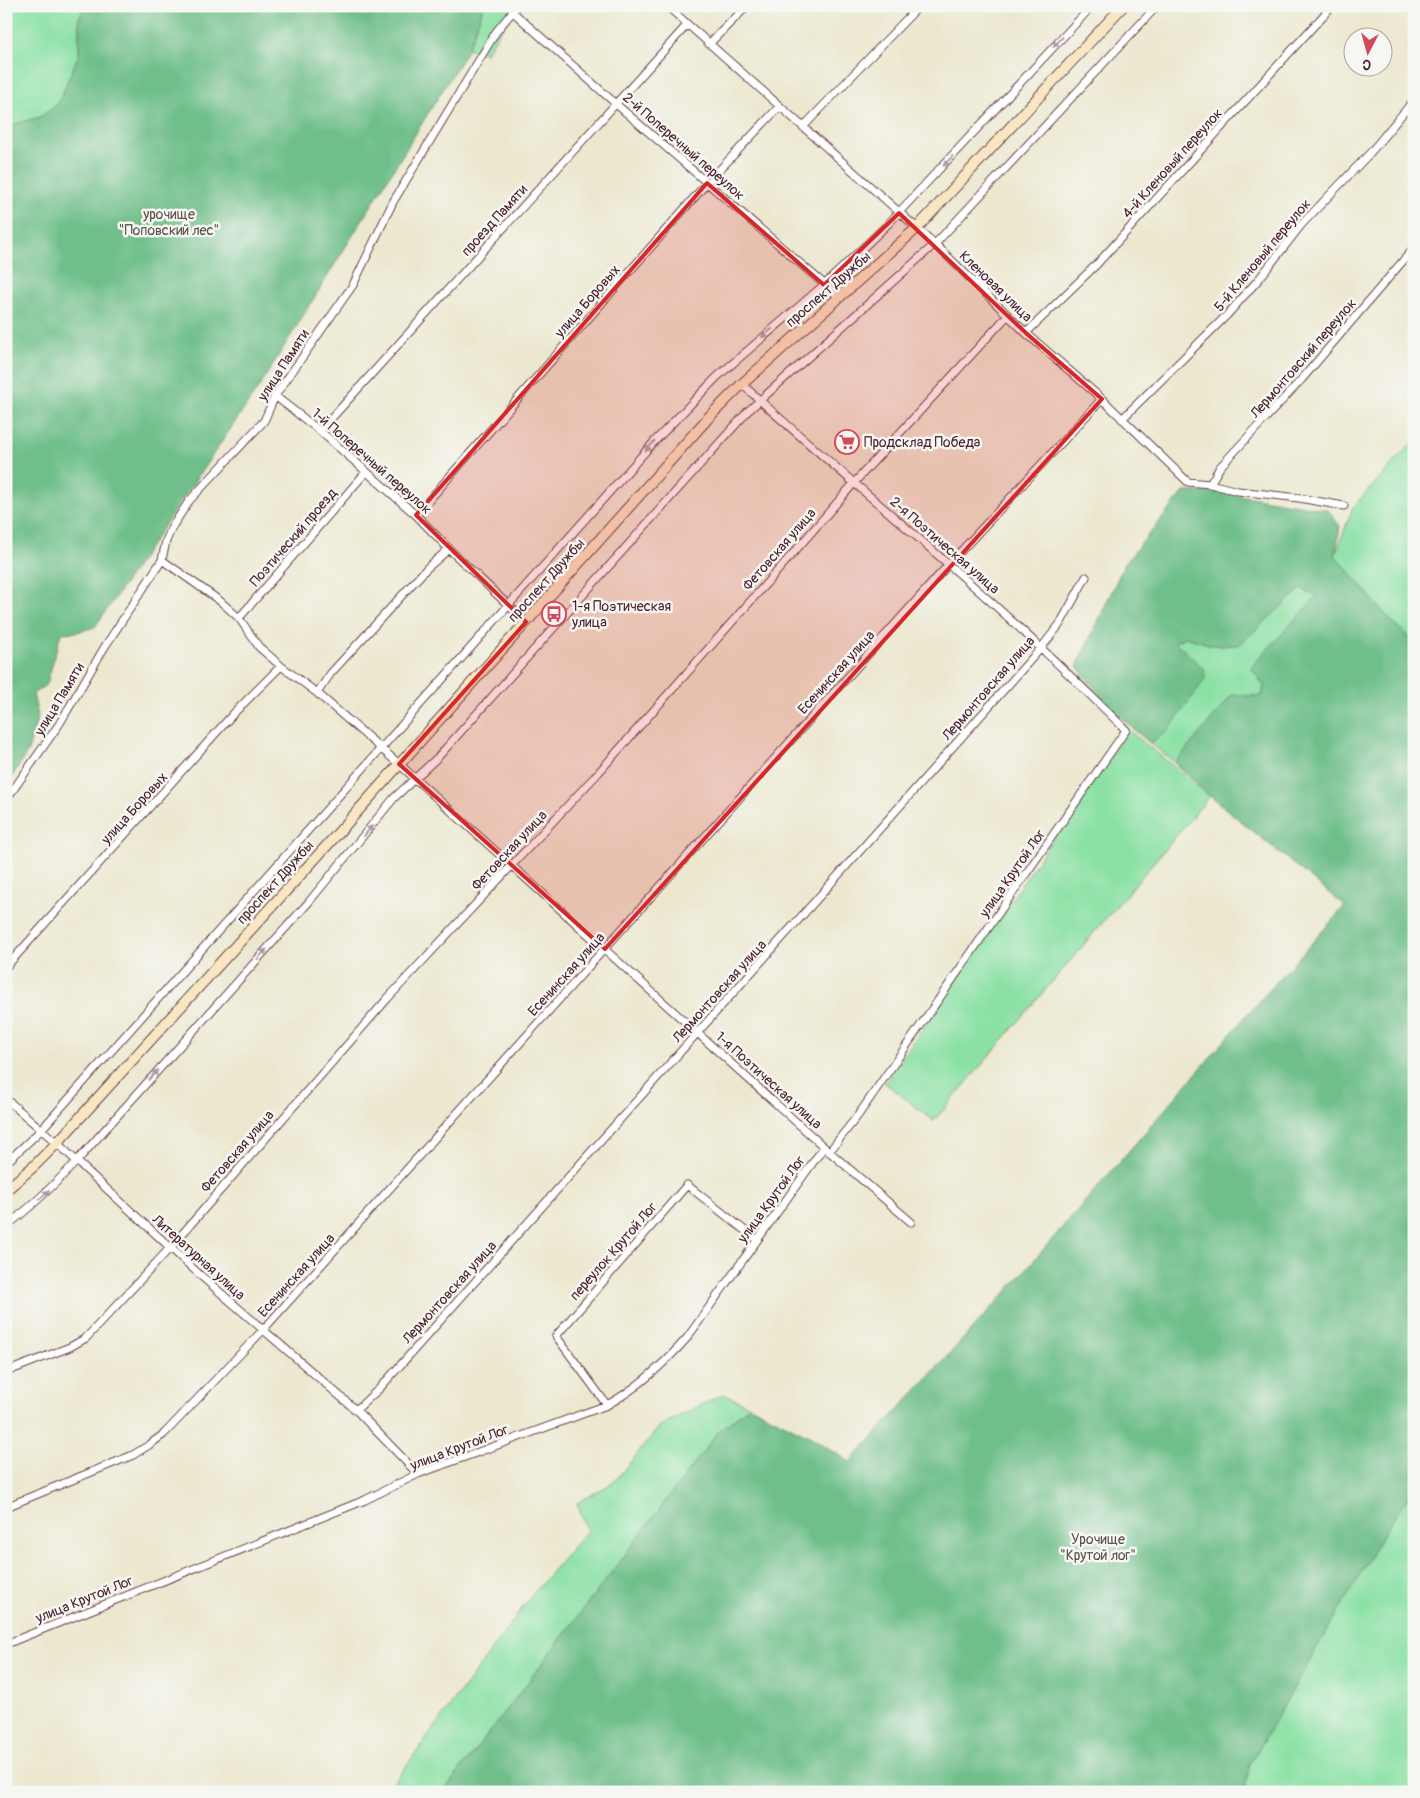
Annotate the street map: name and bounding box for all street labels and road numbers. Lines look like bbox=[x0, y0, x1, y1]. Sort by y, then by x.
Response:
street label: 2-й Поперечный переулок bbox=[619, 89, 748, 204]
street label: 4-й Кленовый переулок bbox=[1119, 105, 1226, 222]
street label: проезд Памяти bbox=[458, 181, 531, 260]
street label: 5-й Кленовый переулок bbox=[1210, 196, 1314, 315]
street label: Кленовая улица bbox=[956, 247, 1036, 325]
street label: проспект Дружбы bbox=[783, 248, 874, 331]
street label: улица Боровых bbox=[551, 261, 624, 342]
street label: Лермонтовский переулок bbox=[1246, 295, 1360, 422]
street label: улица Памяти bbox=[253, 326, 313, 405]
street label: 1-й Поперечный переулок bbox=[308, 405, 435, 518]
street label: Поэтический проезд bbox=[246, 484, 341, 590]
street label: 2-я Поэтическая улица bbox=[886, 493, 1003, 598]
street label: Фетовская улица bbox=[739, 505, 820, 594]
street label: проспект Дружбы bbox=[504, 535, 588, 626]
street label: Есенинская улица bbox=[794, 627, 878, 718]
street label: Лермонтовская улица bbox=[938, 633, 1038, 745]
street label: улица Памяти bbox=[31, 660, 88, 740]
street label: улица Боровых bbox=[97, 769, 171, 849]
street label: Фетовская улица bbox=[468, 807, 551, 894]
street label: улица Крутой Лог bbox=[975, 826, 1049, 921]
street label: проспект Дружбы bbox=[233, 837, 317, 928]
street label: Есенинская улица bbox=[524, 929, 608, 1020]
street label: Лермонтовская улица bbox=[668, 936, 770, 1047]
street label: 1-я Поэтическая улица bbox=[712, 1028, 825, 1133]
street label: Фетовская улица bbox=[197, 1107, 278, 1196]
street label: улица Крутой Лог bbox=[734, 1152, 809, 1247]
street label: переулок Крутой Лог bbox=[566, 1199, 661, 1304]
street label: Литературная улица bbox=[148, 1210, 249, 1304]
street label: Есенинская улица bbox=[254, 1230, 338, 1321]
street label: Лермонтовская улица bbox=[398, 1237, 500, 1348]
street label: улица Крутой Лог bbox=[407, 1421, 511, 1474]
street label: улица Крутой Лог bbox=[32, 1572, 136, 1627]

